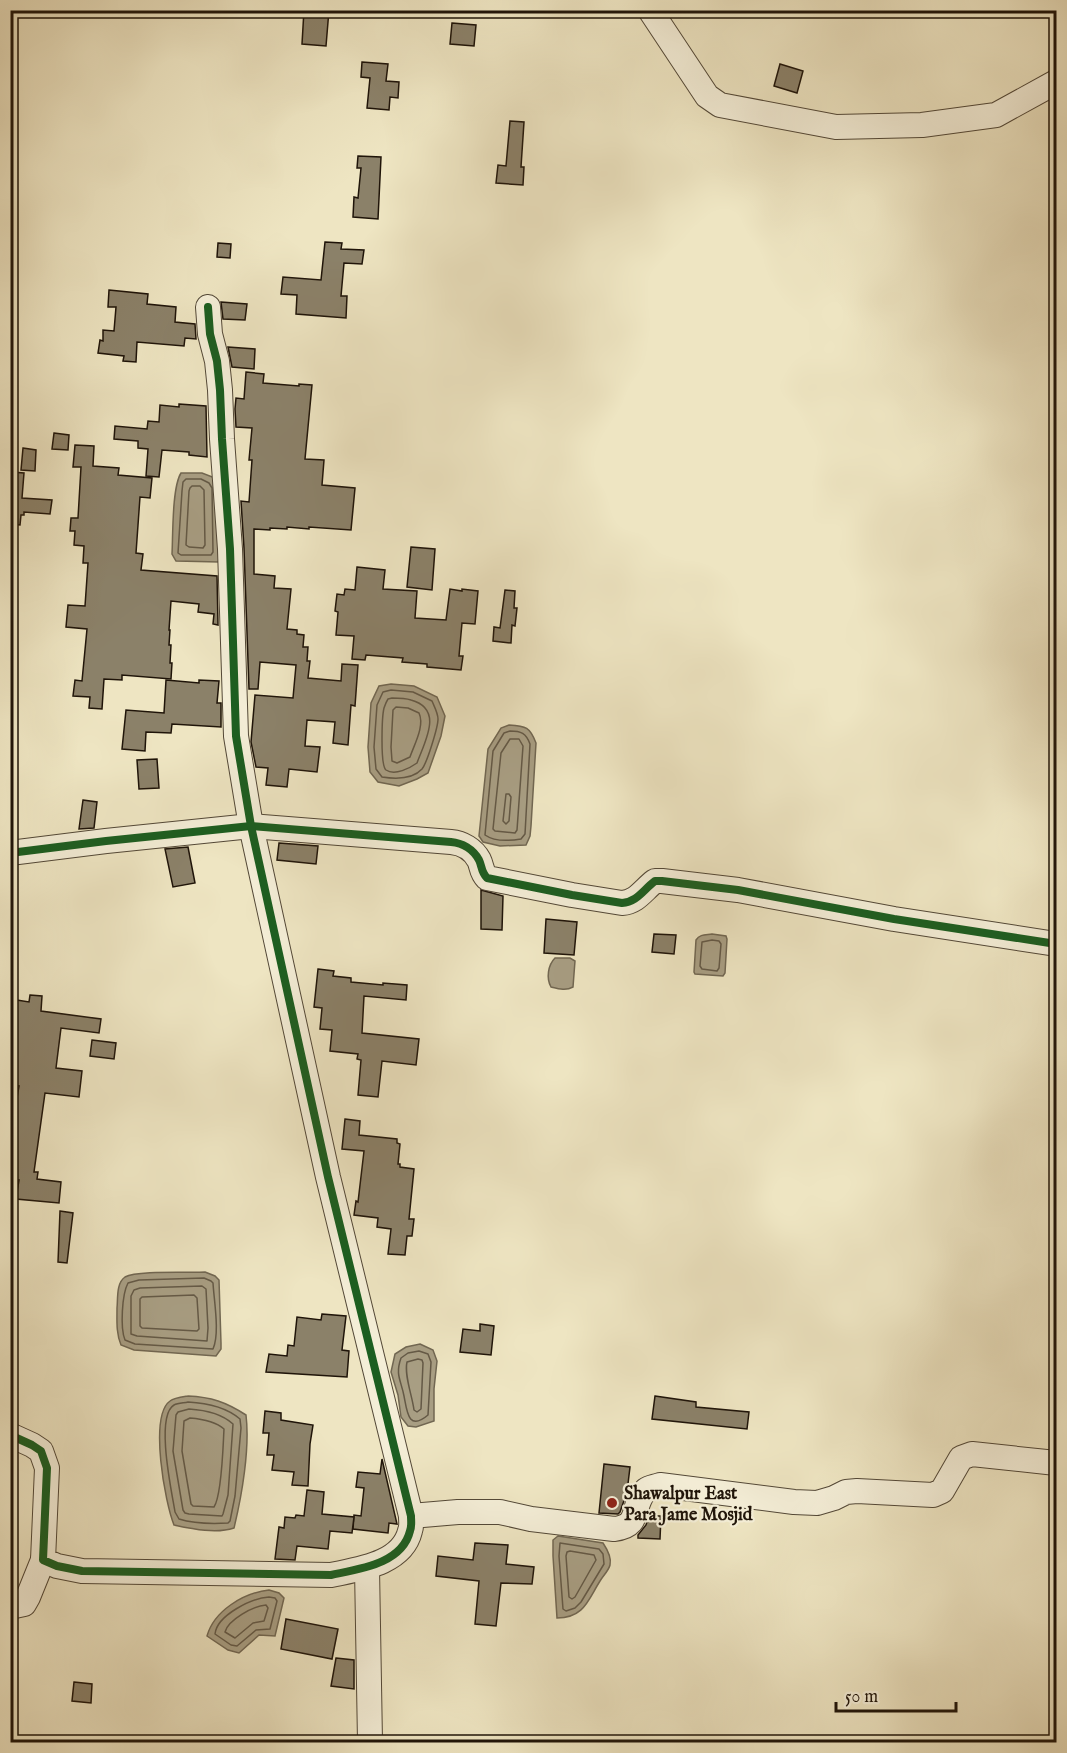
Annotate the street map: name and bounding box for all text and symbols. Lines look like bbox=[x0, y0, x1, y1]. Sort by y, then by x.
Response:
place label: Shawalpur East Para Jame Mosjid bbox=[624, 1483, 753, 1527]
marker: Shawalpur East Para Jame Mosjid bbox=[605, 1496, 619, 1510]
scale bar bbox=[836, 1675, 956, 1713]
text: 50 m bbox=[845, 1686, 878, 1709]

